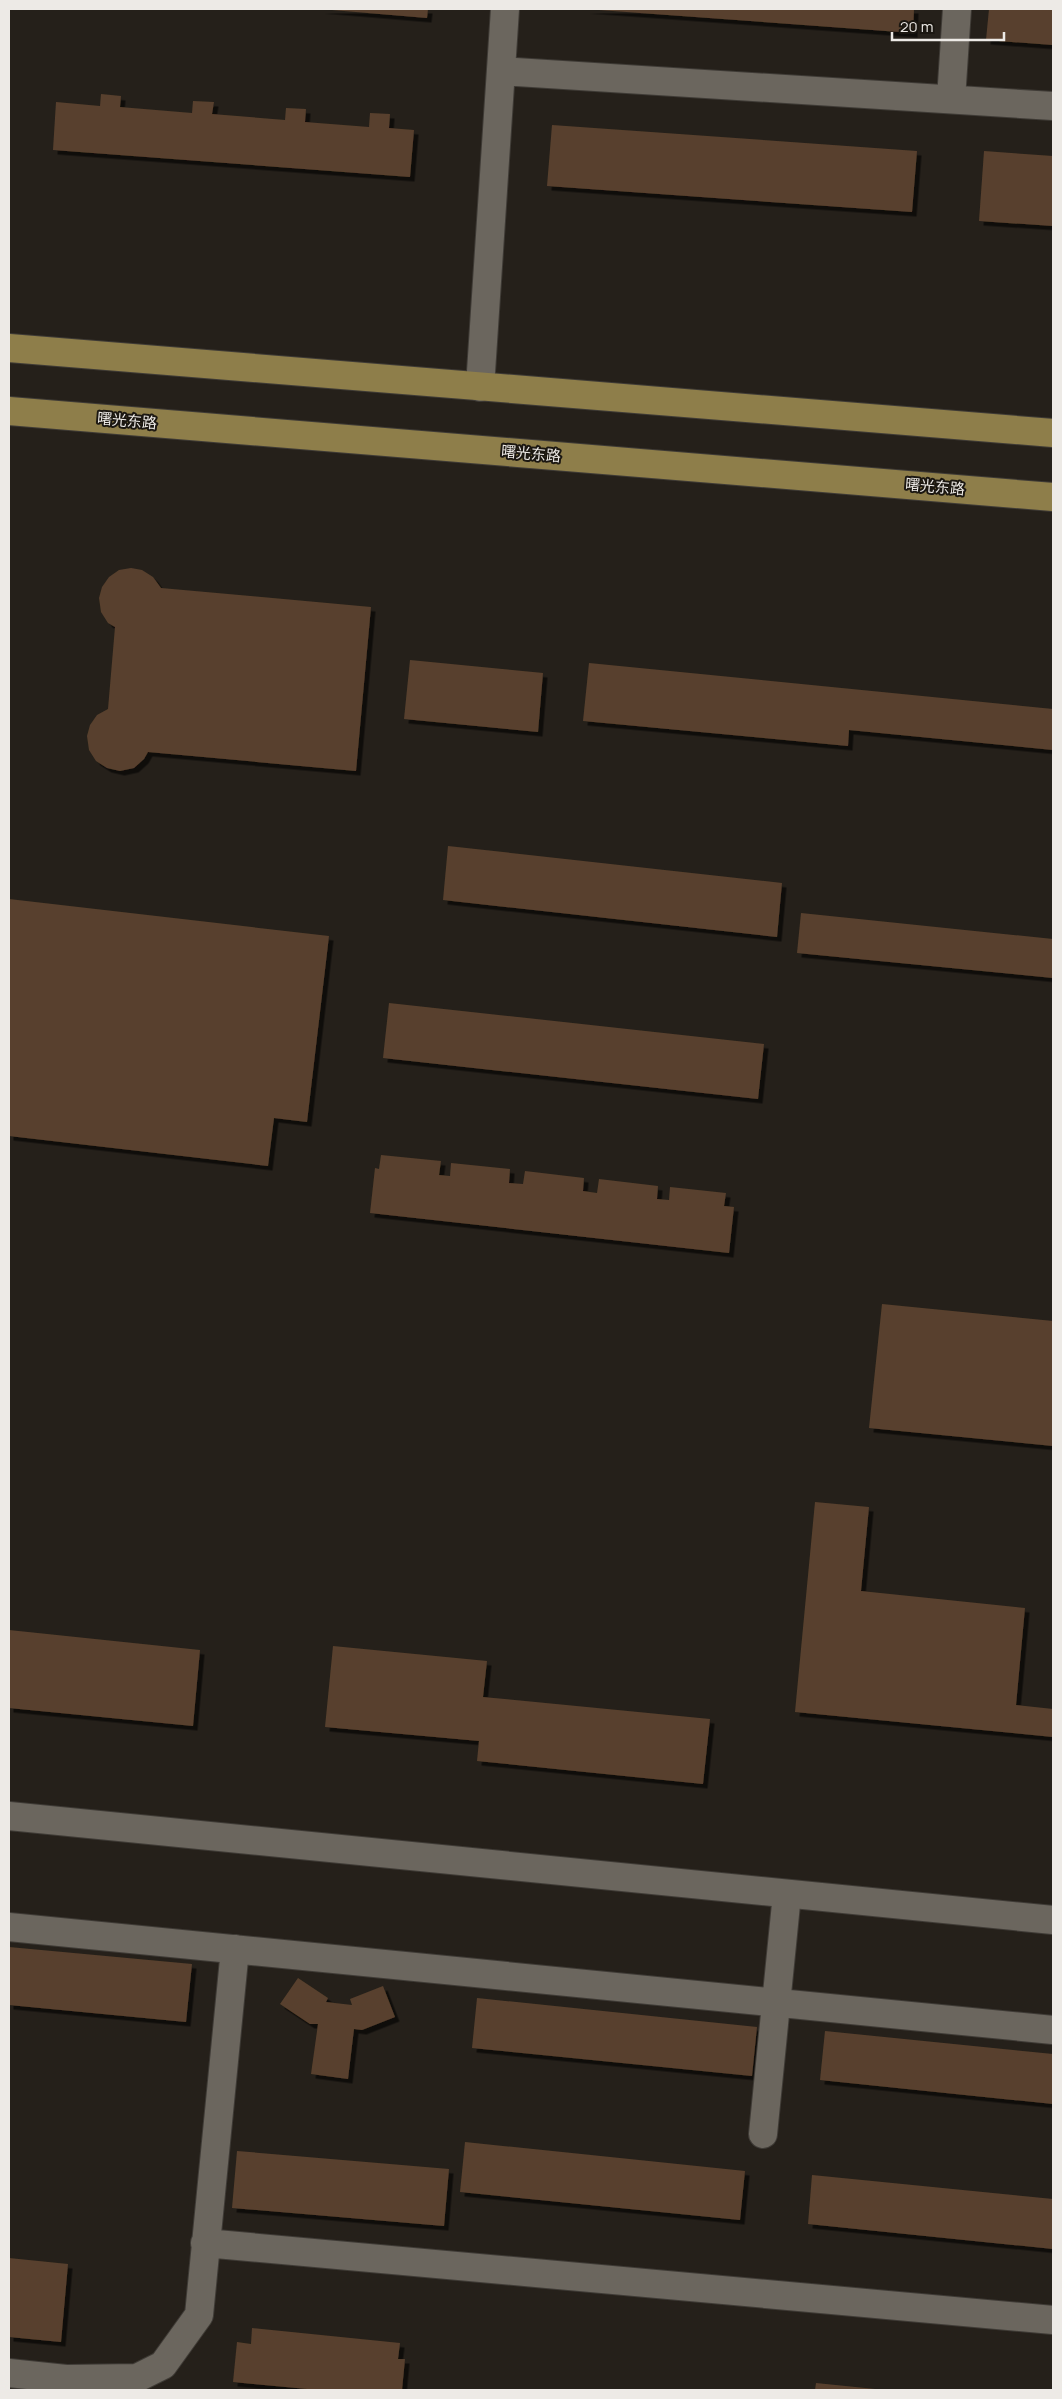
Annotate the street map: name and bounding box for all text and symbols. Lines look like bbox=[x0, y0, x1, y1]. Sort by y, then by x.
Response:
scale bar bbox=[892, 10, 1004, 42]
text: 20 m bbox=[900, 16, 933, 37]
street label: 曙光东路 bbox=[96, 407, 158, 434]
street label: 曙光东路 bbox=[500, 440, 562, 467]
street label: 曙光东路 bbox=[904, 473, 966, 500]

